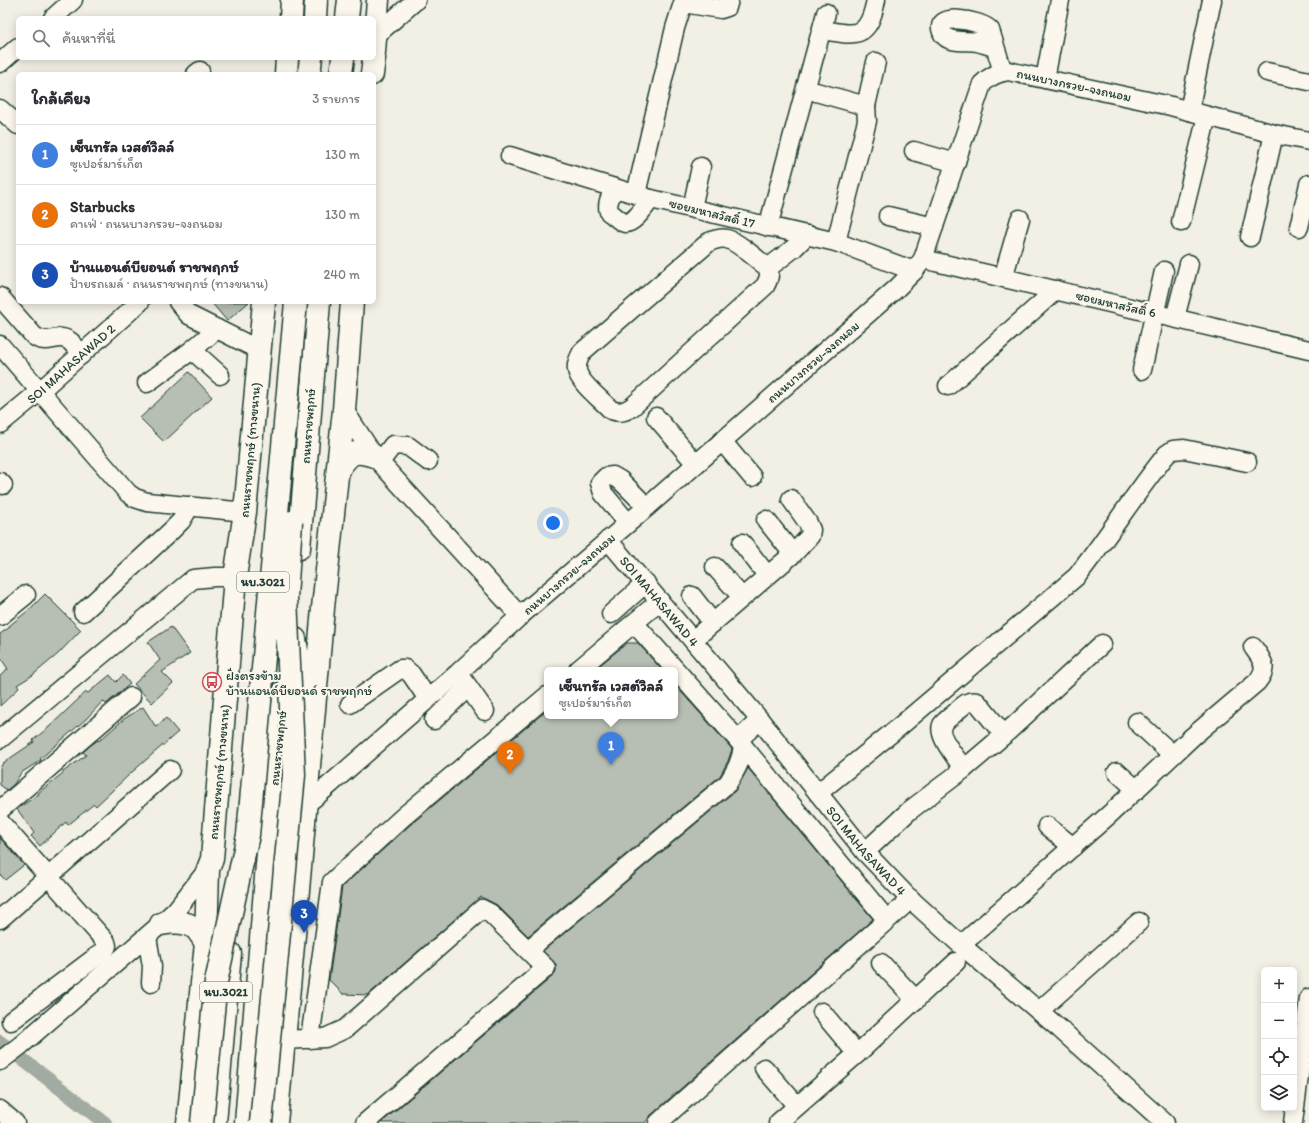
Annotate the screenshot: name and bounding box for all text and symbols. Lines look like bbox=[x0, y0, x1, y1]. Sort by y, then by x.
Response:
search box bbox=[16, 16, 376, 60]
icon: search bbox=[30, 27, 52, 49]
text: ค้นหาที่นี่ bbox=[62, 29, 115, 47]
street label: ถนนบางกรวย-จงถนอม bbox=[1015, 65, 1133, 105]
text: ใกล้เคียง bbox=[32, 88, 91, 108]
text: 3 รายการ bbox=[312, 91, 360, 106]
text: เซ็นทรัล เวสต์วิลล์ bbox=[70, 138, 174, 156]
text: 1 bbox=[42, 147, 48, 162]
text: 130 m bbox=[325, 147, 360, 162]
text: ซูเปอร์มาร์เก็ต bbox=[70, 156, 143, 171]
street label: ซอยมหาสวัสดิ์ 17 bbox=[668, 193, 757, 231]
text: Starbucks bbox=[70, 198, 135, 216]
text: 2 bbox=[42, 207, 48, 222]
text: 130 m bbox=[325, 207, 360, 222]
text: คาเฟ่ · ถนนบางกรวย-จงถนอม bbox=[70, 216, 223, 231]
text: บ้านแอนด์บียอนด์ ราชพฤกษ์ bbox=[70, 258, 239, 276]
text: 3 bbox=[41, 267, 49, 282]
text: 240 m bbox=[323, 267, 360, 282]
text: ป้ายรถเมล์ · ถนนราชพฤกษ์ (ทางขนาน) bbox=[70, 276, 268, 291]
street label: ซอยมหาสวัสดิ์ 6 bbox=[1074, 286, 1158, 321]
street label: ถนนบางกรวย-จงถนอม bbox=[764, 318, 862, 406]
street label: SOI MAHASAWAD 2 bbox=[23, 320, 118, 406]
street label: ถนนราชพฤกษ์ (ทางขนาน) bbox=[237, 382, 263, 518]
street label: ถนนราชพฤกษ์ bbox=[298, 387, 318, 464]
your location bbox=[543, 513, 563, 533]
street label: ถนนบางกรวย-จงถนอม bbox=[520, 530, 618, 618]
street label: SOI MAHASAWAD 4 bbox=[617, 553, 702, 650]
road number: นบ.3021 bbox=[237, 572, 289, 592]
place label: ฝั่งตรงข้าม บ้านแอนด์บียอนด์ ราชพฤกษ์ bbox=[226, 667, 373, 698]
popup bbox=[544, 667, 678, 719]
bus stop icon: ฝั่งตรงข้าม บ้านแอนด์บียอนด์ ราชพฤกษ์ bbox=[201, 671, 223, 693]
text: เซ็นทรัล เวสต์วิลล์ bbox=[559, 677, 663, 695]
text: ซูเปอร์มาร์เก็ต bbox=[559, 695, 632, 710]
street label: ถนนราชพฤกษ์ (ทางขนาน) bbox=[206, 704, 232, 840]
street label: ถนนราชพฤกษ์ bbox=[267, 709, 289, 786]
pin: 1 bbox=[598, 732, 624, 765]
pin: 2 bbox=[497, 741, 523, 774]
street label: SOI MAHASAWAD 4 bbox=[824, 803, 910, 898]
pin: 3 bbox=[291, 900, 317, 933]
map controls bbox=[1261, 967, 1297, 1111]
button: + bbox=[1261, 967, 1297, 1003]
road number: นบ.3021 bbox=[200, 982, 252, 1002]
button: − bbox=[1261, 1003, 1297, 1039]
button: locate bbox=[1261, 1039, 1297, 1075]
button: layers bbox=[1261, 1075, 1297, 1111]

